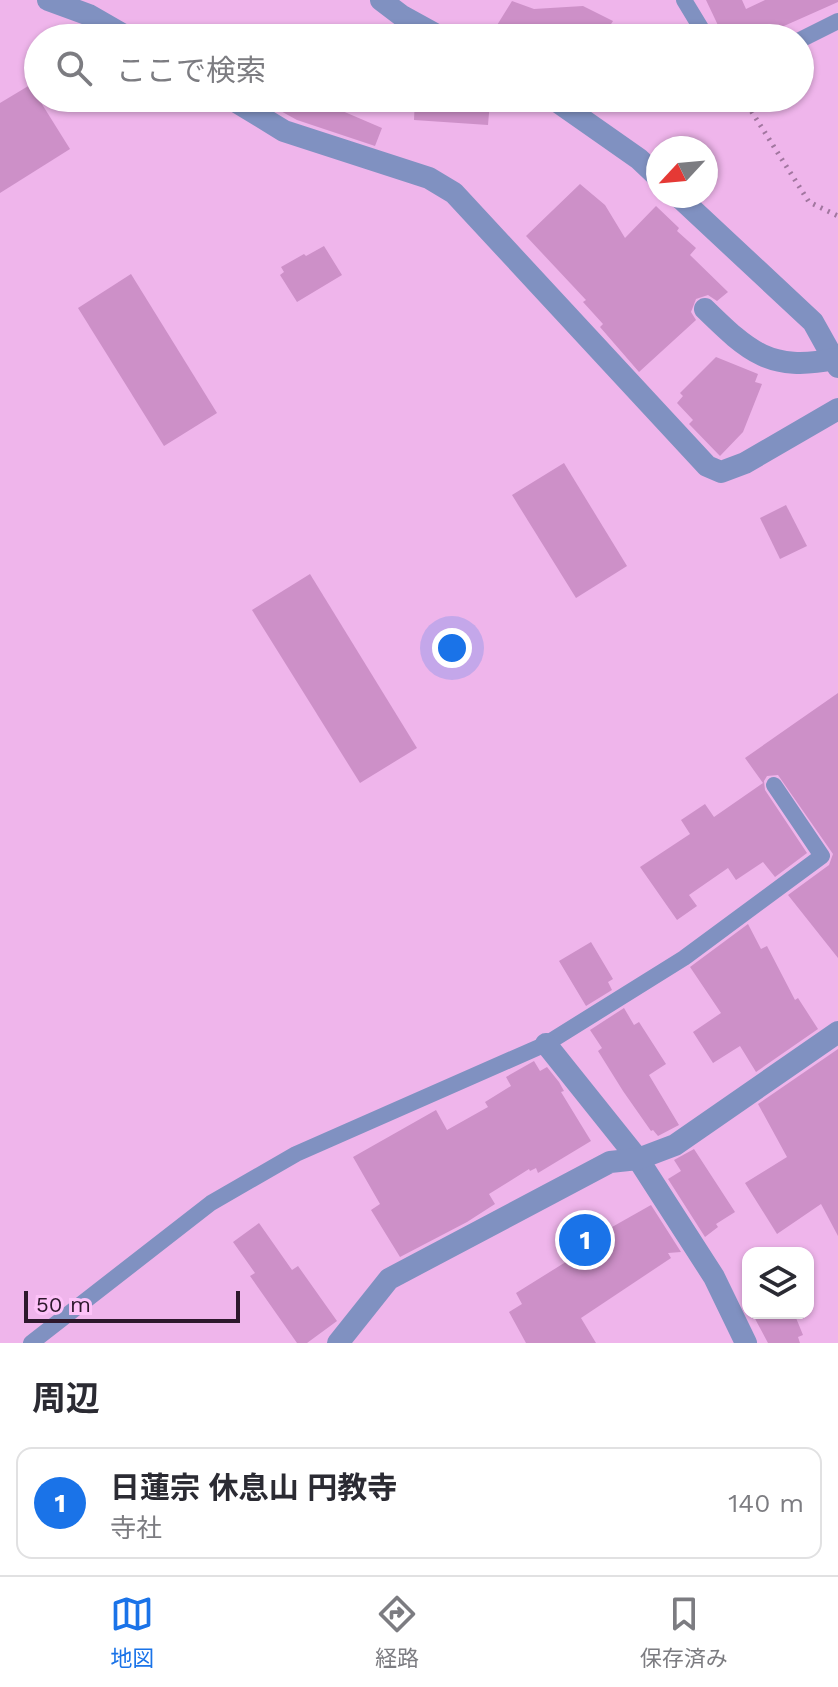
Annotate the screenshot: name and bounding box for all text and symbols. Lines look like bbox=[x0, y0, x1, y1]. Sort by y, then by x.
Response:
search box bbox=[24, 24, 814, 112]
icon: search bbox=[52, 46, 96, 90]
text: ここで検索 bbox=[116, 53, 266, 88]
north arrow bbox=[646, 136, 718, 208]
your location bbox=[432, 628, 472, 668]
pin: 1 bbox=[559, 1210, 611, 1270]
map controls bbox=[742, 1247, 814, 1319]
button: layers bbox=[742, 1247, 814, 1319]
scale bar bbox=[24, 1287, 240, 1323]
text: 50 m bbox=[36, 1292, 91, 1317]
text: 周辺 bbox=[32, 1378, 100, 1418]
text: 日蓮宗 休息山 円教寺 bbox=[110, 1470, 397, 1505]
text: 1 bbox=[54, 1488, 66, 1518]
text: 140 m bbox=[728, 1488, 804, 1518]
text: 寺社 bbox=[110, 1513, 162, 1543]
tab: 地図 bbox=[110, 1592, 154, 1672]
tab: 経路 bbox=[375, 1592, 419, 1672]
tab: 保存済み bbox=[640, 1592, 728, 1672]

